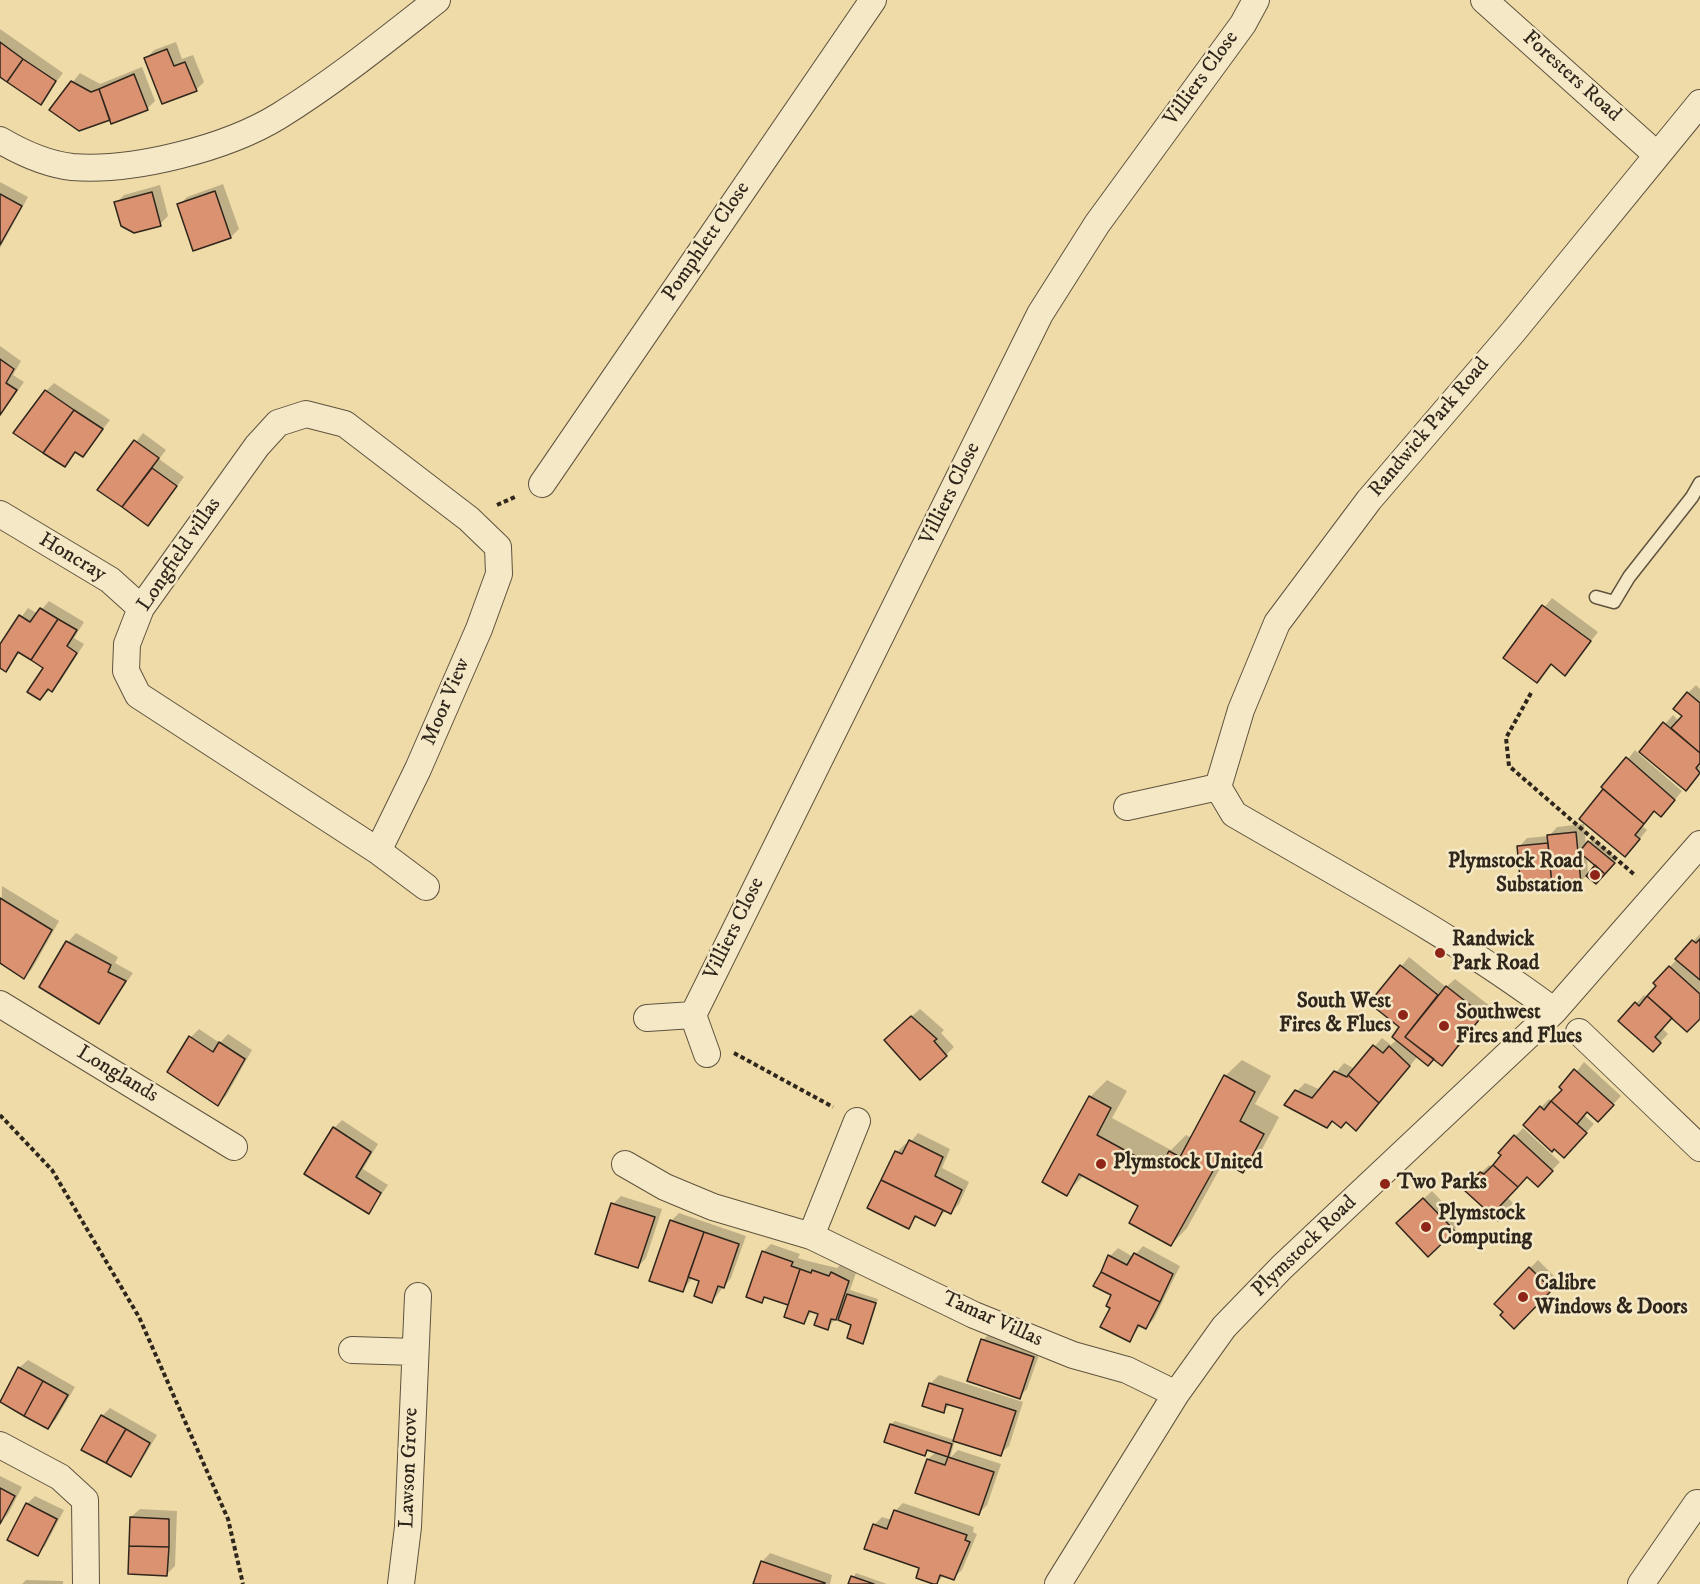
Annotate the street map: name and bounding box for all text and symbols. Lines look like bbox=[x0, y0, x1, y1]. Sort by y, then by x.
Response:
street label: Foresters Road bbox=[1516, 26, 1626, 128]
street label: Villiers Close bbox=[1159, 27, 1245, 131]
street label: Pomphlett Close bbox=[658, 178, 756, 306]
street label: Randwick Park Road bbox=[1364, 353, 1496, 503]
street label: Villiers Close bbox=[915, 439, 987, 549]
street label: Longfield villas bbox=[133, 493, 227, 617]
street label: Honcray bbox=[34, 528, 110, 588]
street label: Moor View bbox=[417, 655, 477, 749]
place label: Plymstock Road Substation bbox=[1448, 850, 1583, 900]
marker: Plymstock Road Substation bbox=[1588, 868, 1602, 882]
street label: Villiers Close bbox=[699, 874, 771, 984]
place label: Randwick Park Road bbox=[1452, 928, 1539, 978]
marker: Randwick Park Road bbox=[1433, 946, 1447, 960]
place label: South West Fires & Flues bbox=[1279, 990, 1391, 1040]
place label: Southwest Fires and Flues bbox=[1456, 1001, 1582, 1051]
marker: South West Fires & Flues bbox=[1396, 1008, 1410, 1022]
marker: Southwest Fires and Flues bbox=[1437, 1019, 1451, 1033]
street label: Longlands bbox=[72, 1041, 162, 1109]
place label: Plymstock United bbox=[1113, 1151, 1263, 1177]
marker: Plymstock United bbox=[1094, 1157, 1108, 1171]
place label: Two Parks bbox=[1397, 1171, 1487, 1197]
marker: Two Parks bbox=[1378, 1177, 1392, 1191]
street label: Plymstock Road bbox=[1248, 1191, 1362, 1303]
place label: Plymstock Computing bbox=[1438, 1202, 1532, 1252]
marker: Plymstock Computing bbox=[1419, 1220, 1433, 1234]
place label: Calibre Windows & Doors bbox=[1535, 1272, 1688, 1322]
street label: Tamar Villas bbox=[938, 1287, 1046, 1353]
marker: Calibre Windows & Doors bbox=[1516, 1290, 1530, 1304]
street label: Lawson Grove bbox=[395, 1407, 425, 1529]

